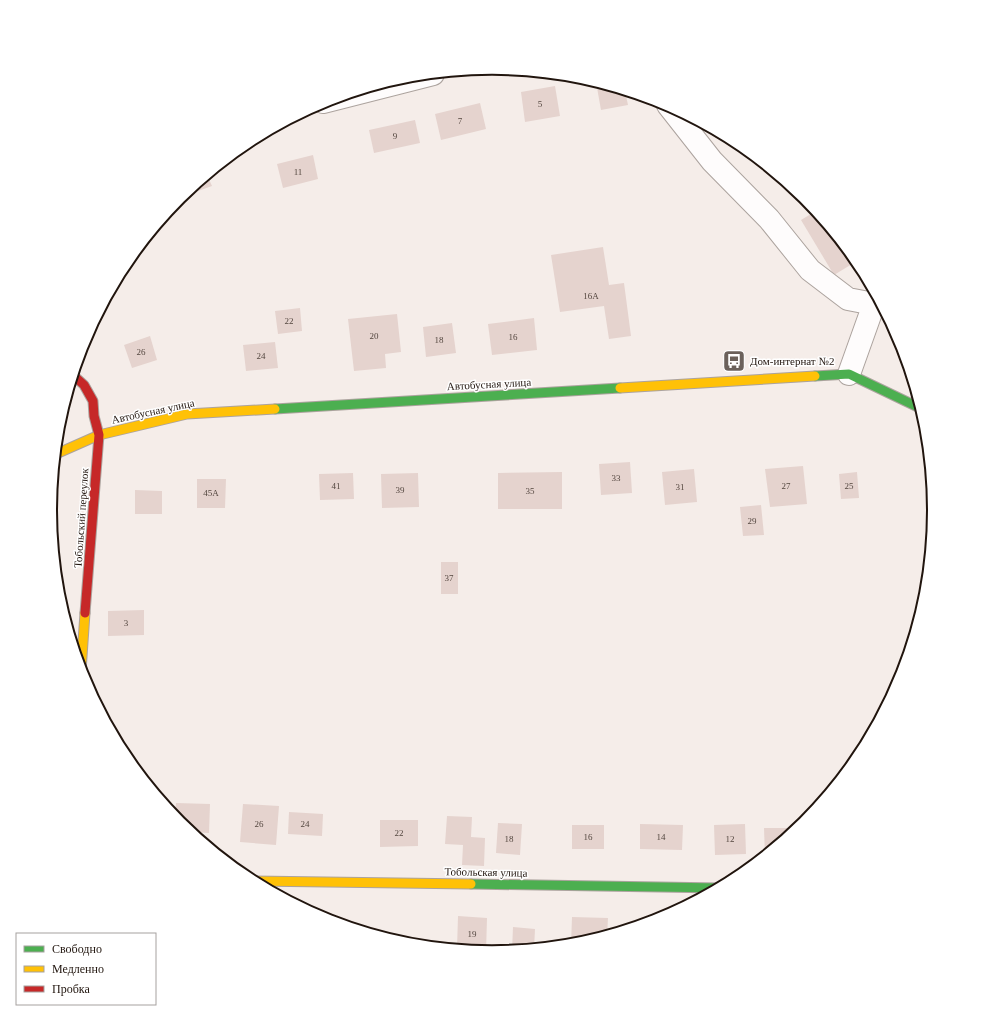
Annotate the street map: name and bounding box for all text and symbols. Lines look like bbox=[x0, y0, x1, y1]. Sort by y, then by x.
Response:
house number: 5 bbox=[538, 99, 543, 109]
house number: 7 bbox=[458, 116, 463, 126]
house number: 9 bbox=[393, 131, 398, 141]
house number: 11 bbox=[294, 167, 302, 177]
house number: 16А bbox=[583, 291, 599, 301]
house number: 22 bbox=[285, 316, 294, 326]
house number: 20 bbox=[370, 331, 379, 341]
house number: 16 bbox=[509, 332, 518, 342]
house number: 18 bbox=[435, 335, 444, 345]
house number: 26 bbox=[137, 347, 146, 357]
bus stop icon: Дом-интернат №2 bbox=[721, 348, 747, 374]
house number: 24 bbox=[257, 351, 266, 361]
place label: Дом-интернат №2 bbox=[750, 355, 834, 367]
street label: Автобусная улица bbox=[447, 376, 532, 392]
street label: Автобусная улица bbox=[111, 396, 196, 426]
street label: Тобольский переулок bbox=[72, 467, 91, 568]
house number: 33 bbox=[612, 473, 621, 483]
house number: 41 bbox=[332, 481, 341, 491]
house number: 27 bbox=[782, 481, 791, 491]
house number: 25 bbox=[845, 481, 854, 491]
house number: 31 bbox=[676, 482, 685, 492]
house number: 39 bbox=[396, 485, 405, 495]
house number: 35 bbox=[526, 486, 535, 496]
house number: 45А bbox=[203, 488, 219, 498]
house number: 29 bbox=[748, 516, 757, 526]
house number: 37 bbox=[445, 573, 454, 583]
house number: 3 bbox=[124, 618, 129, 628]
house number: 26 bbox=[255, 819, 264, 829]
house number: 24 bbox=[301, 819, 310, 829]
house number: 22 bbox=[395, 828, 404, 838]
house number: 16 bbox=[584, 832, 593, 842]
house number: 14 bbox=[657, 832, 666, 842]
house number: 18 bbox=[505, 834, 514, 844]
house number: 12 bbox=[726, 834, 735, 844]
street label: Тобольская улица bbox=[445, 865, 528, 879]
house number: 19 bbox=[468, 929, 477, 939]
legend bbox=[16, 933, 156, 1005]
text: Свободно bbox=[52, 942, 102, 956]
text: Медленно bbox=[52, 962, 104, 976]
text: Пробка bbox=[52, 982, 90, 996]

